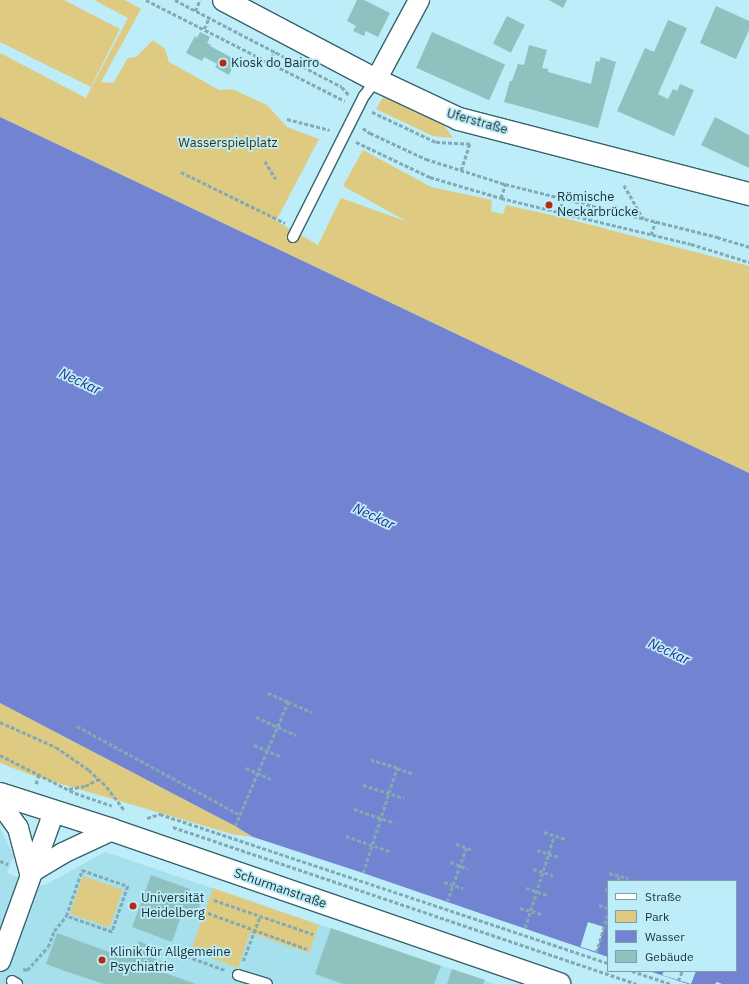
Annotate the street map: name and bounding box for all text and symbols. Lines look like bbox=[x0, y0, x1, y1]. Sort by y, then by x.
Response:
place label: Kiosk do Bairro bbox=[231, 55, 319, 71]
marker: Kiosk do Bairro bbox=[218, 58, 228, 68]
street label: Uferstraße bbox=[445, 106, 509, 138]
park label: Wasserspielplatz bbox=[178, 135, 278, 151]
place label: Römische Neckarbrücke bbox=[557, 190, 638, 221]
marker: Römische Neckarbrücke bbox=[544, 200, 554, 210]
water label: Neckar bbox=[57, 364, 103, 398]
water label: Neckar bbox=[351, 499, 397, 533]
water label: Neckar bbox=[646, 634, 692, 668]
street label: Schurmanstraße bbox=[231, 866, 329, 912]
legend bbox=[607, 880, 737, 972]
text: Straße bbox=[645, 889, 681, 904]
place label: Universität Heidelberg bbox=[141, 891, 205, 922]
marker: Universität Heidelberg bbox=[128, 901, 138, 911]
text: Park bbox=[645, 909, 669, 924]
text: Wasser bbox=[645, 929, 685, 944]
place label: Klinik für Allgemeine Psychiatrie bbox=[110, 945, 231, 976]
text: Gebäude bbox=[645, 949, 694, 964]
marker: Klinik für Allgemeine Psychiatrie bbox=[97, 955, 107, 965]

